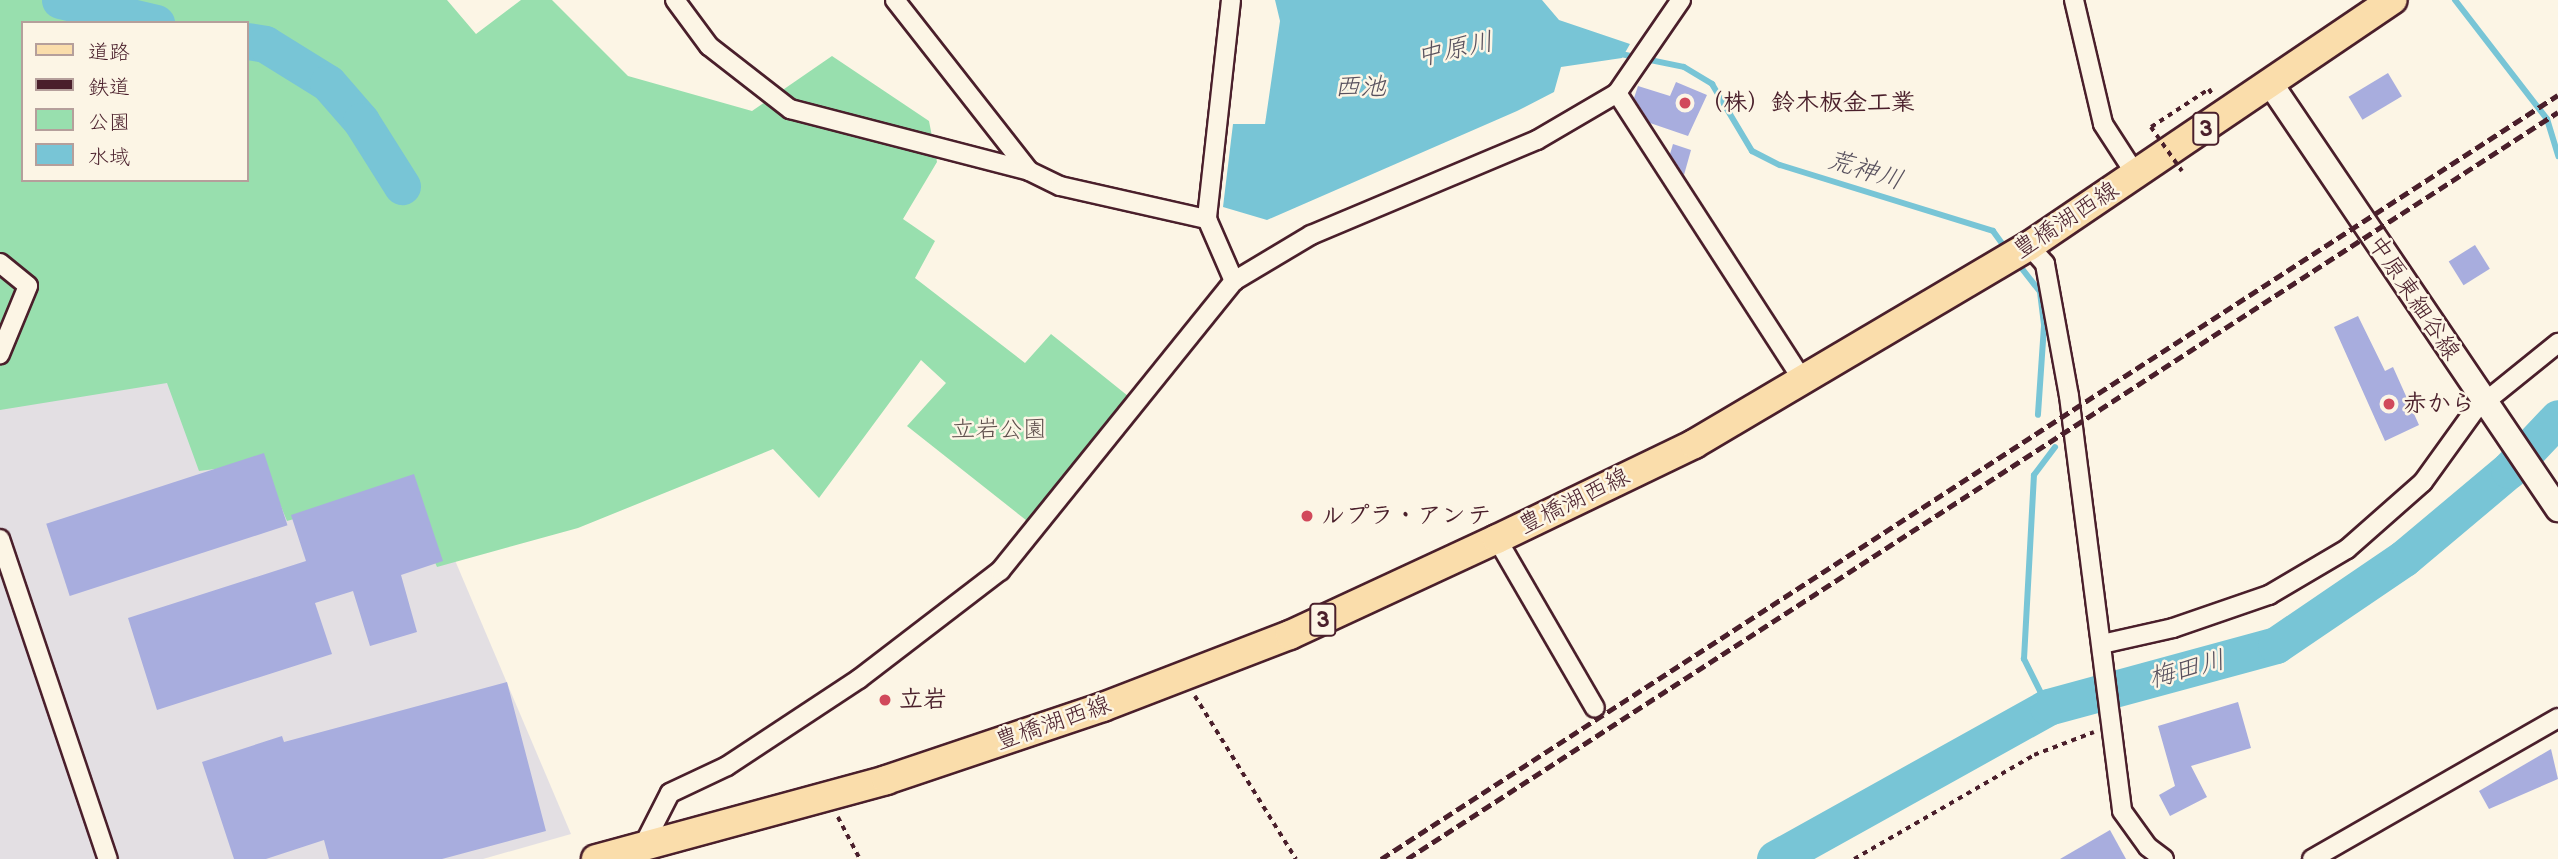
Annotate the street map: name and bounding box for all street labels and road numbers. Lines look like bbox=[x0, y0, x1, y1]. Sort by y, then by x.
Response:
road number: 3 bbox=[2192, 110, 2220, 148]
street label: 豊橋湖西線 bbox=[2008, 175, 2124, 265]
street label: 中原東細谷線 bbox=[2362, 230, 2466, 366]
street label: 豊橋湖西線 bbox=[1514, 462, 1634, 540]
road number: 3 bbox=[1309, 600, 1337, 640]
street label: 豊橋湖西線 bbox=[992, 690, 1114, 756]

